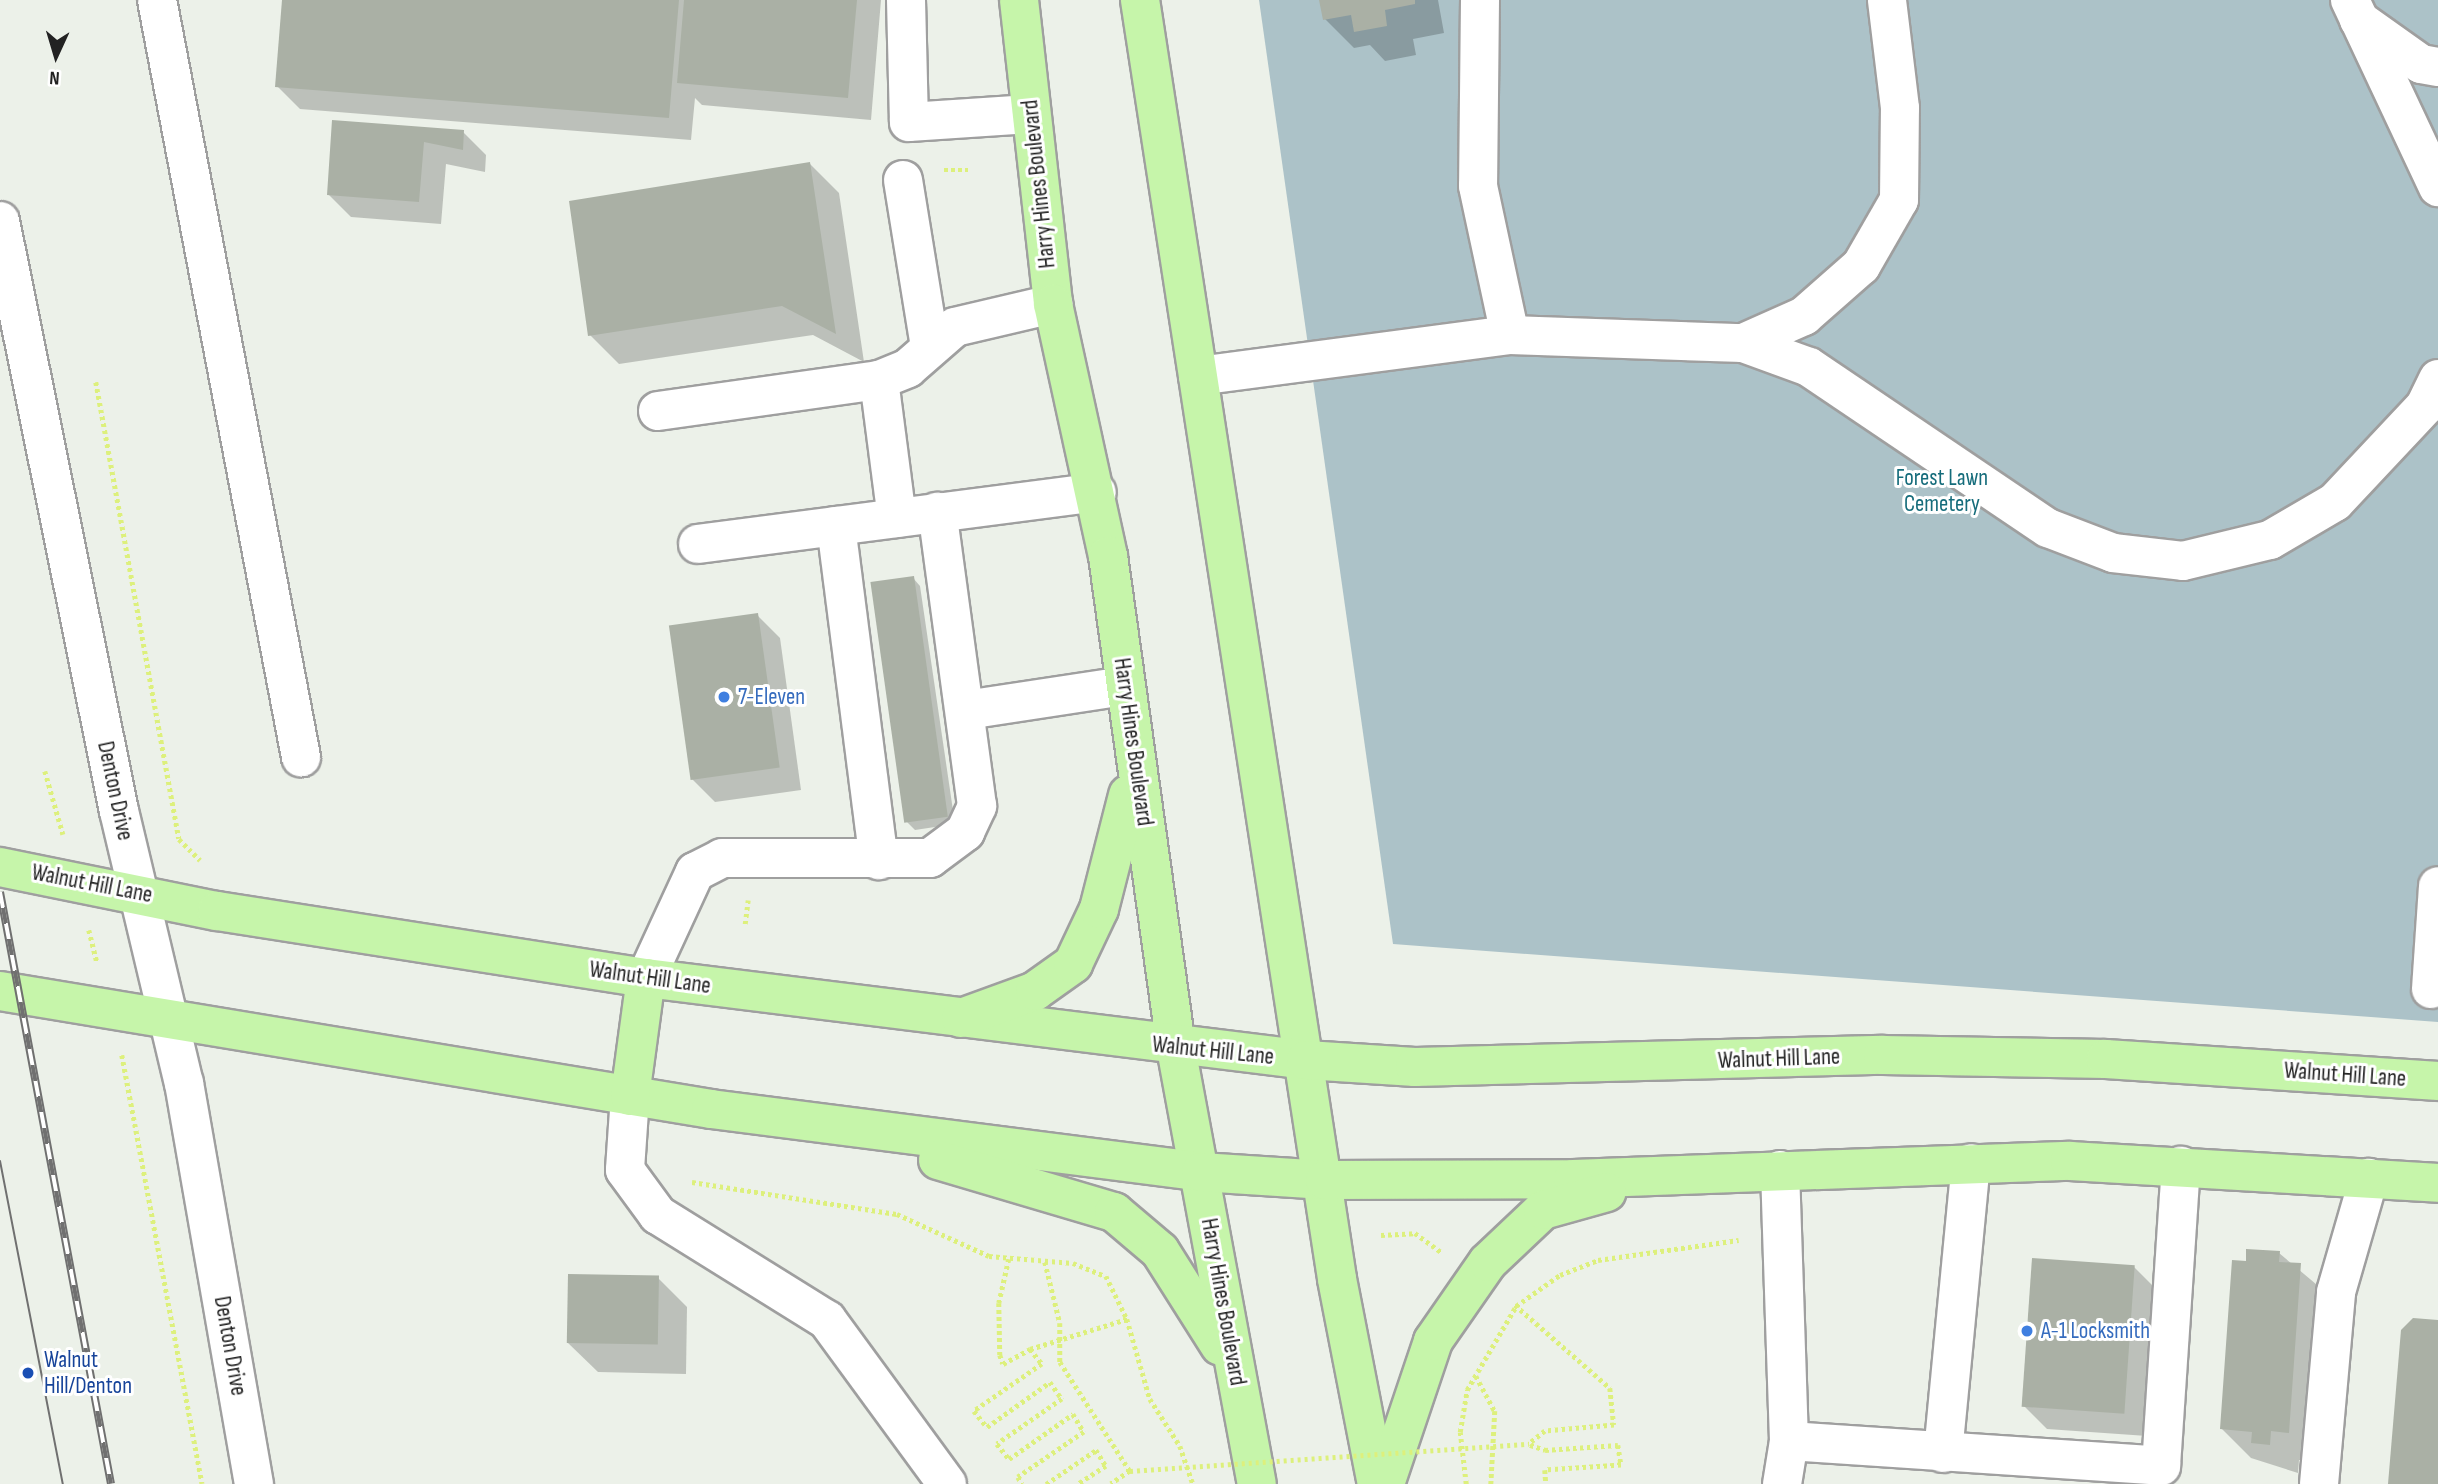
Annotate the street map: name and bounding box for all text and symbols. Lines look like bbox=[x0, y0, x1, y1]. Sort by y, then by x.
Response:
north arrow bbox=[21, 21, 91, 91]
text: N bbox=[49, 66, 60, 89]
street label: Harry Hines Boulevard bbox=[1016, 98, 1062, 270]
park label: Forest Lawn Cemetery bbox=[1896, 464, 1988, 518]
street label: Harry Hines Boulevard bbox=[1108, 656, 1158, 828]
place label: 7-Eleven bbox=[738, 683, 805, 711]
marker: 7-Eleven bbox=[716, 689, 732, 705]
street label: Denton Drive bbox=[91, 739, 139, 843]
street label: Walnut Hill Lane bbox=[29, 859, 155, 909]
street label: Walnut Hill Lane bbox=[588, 956, 712, 1000]
street label: Walnut Hill Lane bbox=[1151, 1031, 1275, 1071]
street label: Walnut Hill Lane bbox=[1717, 1043, 1841, 1075]
street label: Walnut Hill Lane bbox=[2283, 1057, 2407, 1093]
street label: Harry Hines Boulevard bbox=[1195, 1216, 1251, 1388]
street label: Denton Drive bbox=[208, 1294, 252, 1398]
place label: A-1 Locksmith bbox=[2041, 1317, 2150, 1345]
marker: A-1 Locksmith bbox=[2019, 1323, 2035, 1339]
place label: Walnut Hill/Denton bbox=[44, 1346, 132, 1400]
marker: Walnut Hill/Denton bbox=[18, 1363, 38, 1383]

